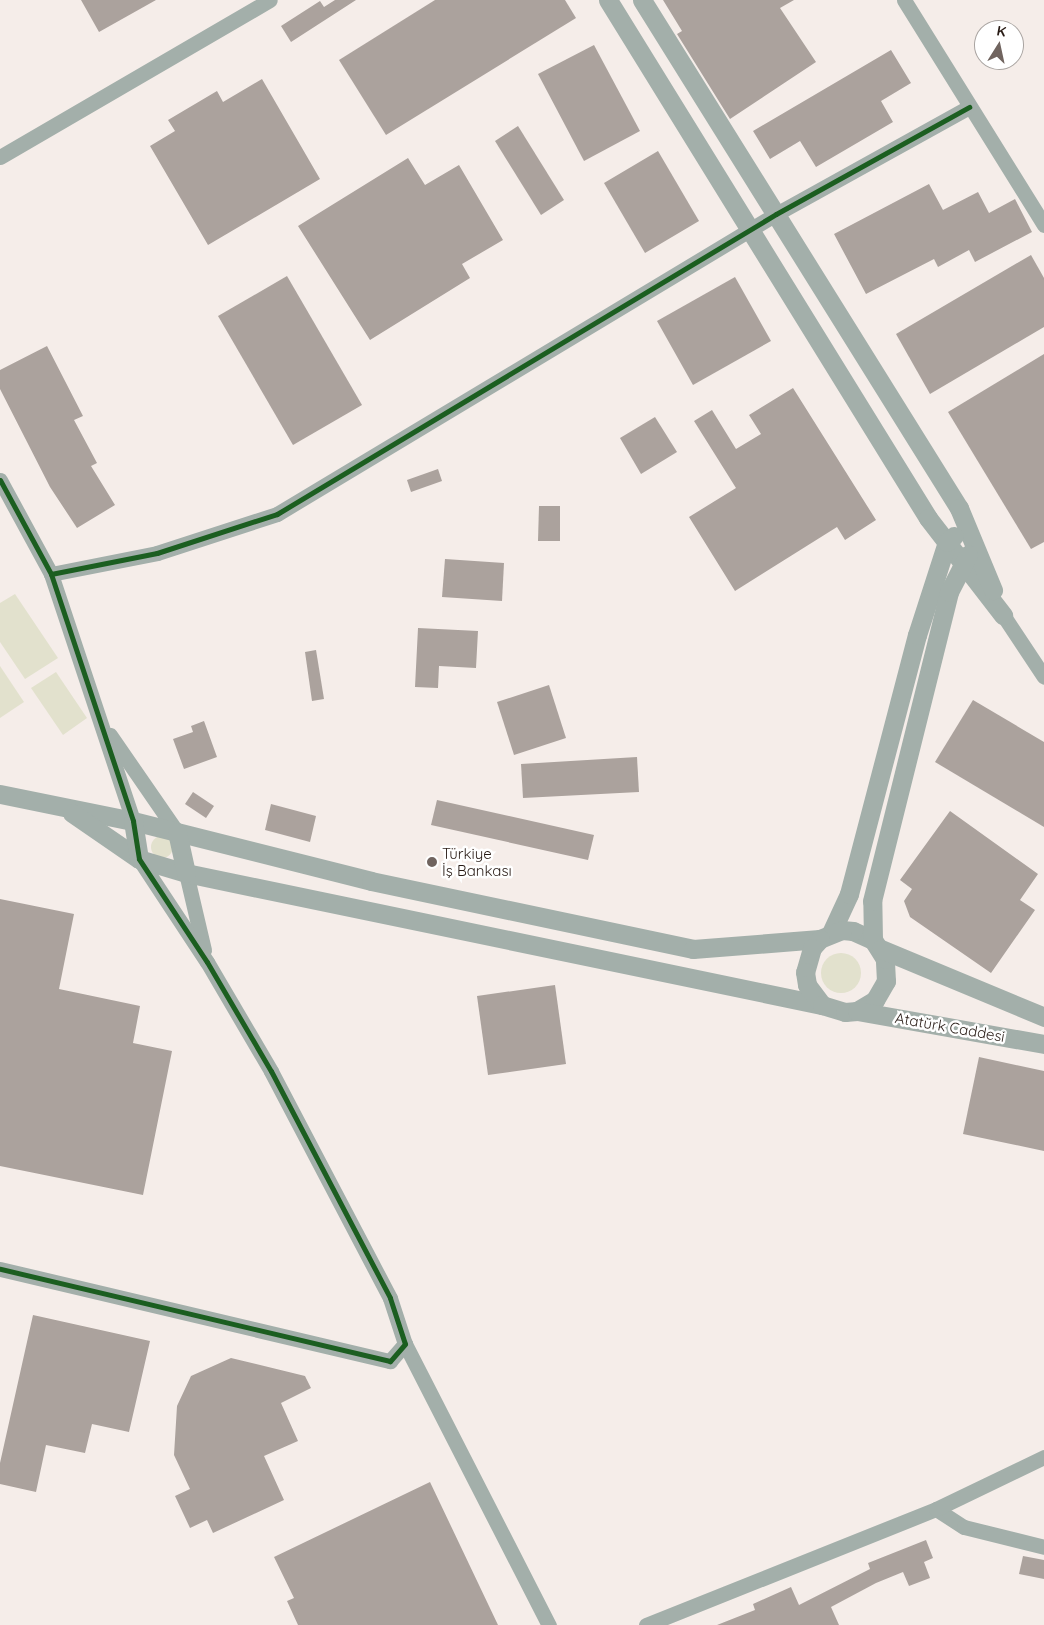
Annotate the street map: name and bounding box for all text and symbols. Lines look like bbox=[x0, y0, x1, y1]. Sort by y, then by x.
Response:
north arrow bbox=[974, 20, 1024, 70]
text: K bbox=[995, 22, 1008, 41]
place label: Türkiye İş Bankası bbox=[442, 844, 512, 879]
marker: Türkiye İş Bankası bbox=[426, 856, 438, 868]
street label: Atatürk Caddesi bbox=[894, 1008, 1006, 1046]

